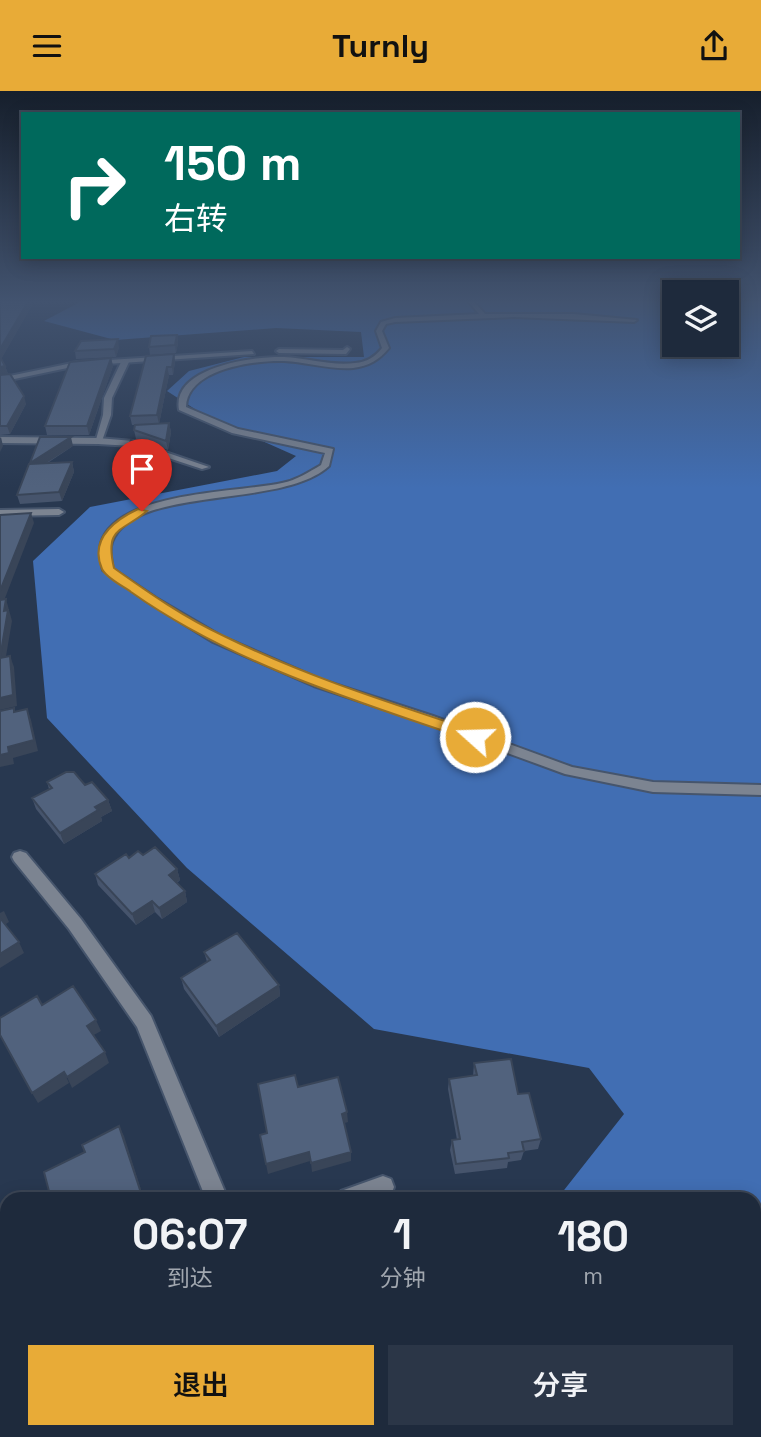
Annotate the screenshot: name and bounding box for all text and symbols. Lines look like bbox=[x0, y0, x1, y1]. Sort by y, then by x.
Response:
text: Turnly bbox=[332, 26, 429, 66]
icon: menu bbox=[28, 27, 66, 65]
icon: share bbox=[695, 27, 733, 65]
text: 150 m bbox=[164, 132, 302, 194]
icon: right bbox=[49, 140, 140, 231]
text: 右转 bbox=[164, 199, 228, 239]
map controls bbox=[662, 280, 739, 357]
button: layers bbox=[662, 280, 739, 357]
pin bbox=[112, 439, 172, 511]
icon: arrive bbox=[123, 450, 161, 488]
position arrow bbox=[438, 700, 512, 774]
text: 06:07 bbox=[132, 1208, 247, 1261]
text: 1 bbox=[393, 1208, 412, 1261]
text: 180 bbox=[558, 1210, 629, 1263]
text: m bbox=[583, 1261, 603, 1291]
text: 到达 bbox=[167, 1263, 213, 1293]
text: 分钟 bbox=[379, 1263, 425, 1293]
button: 退出 bbox=[28, 1345, 374, 1425]
button: 分享 bbox=[388, 1345, 733, 1425]

